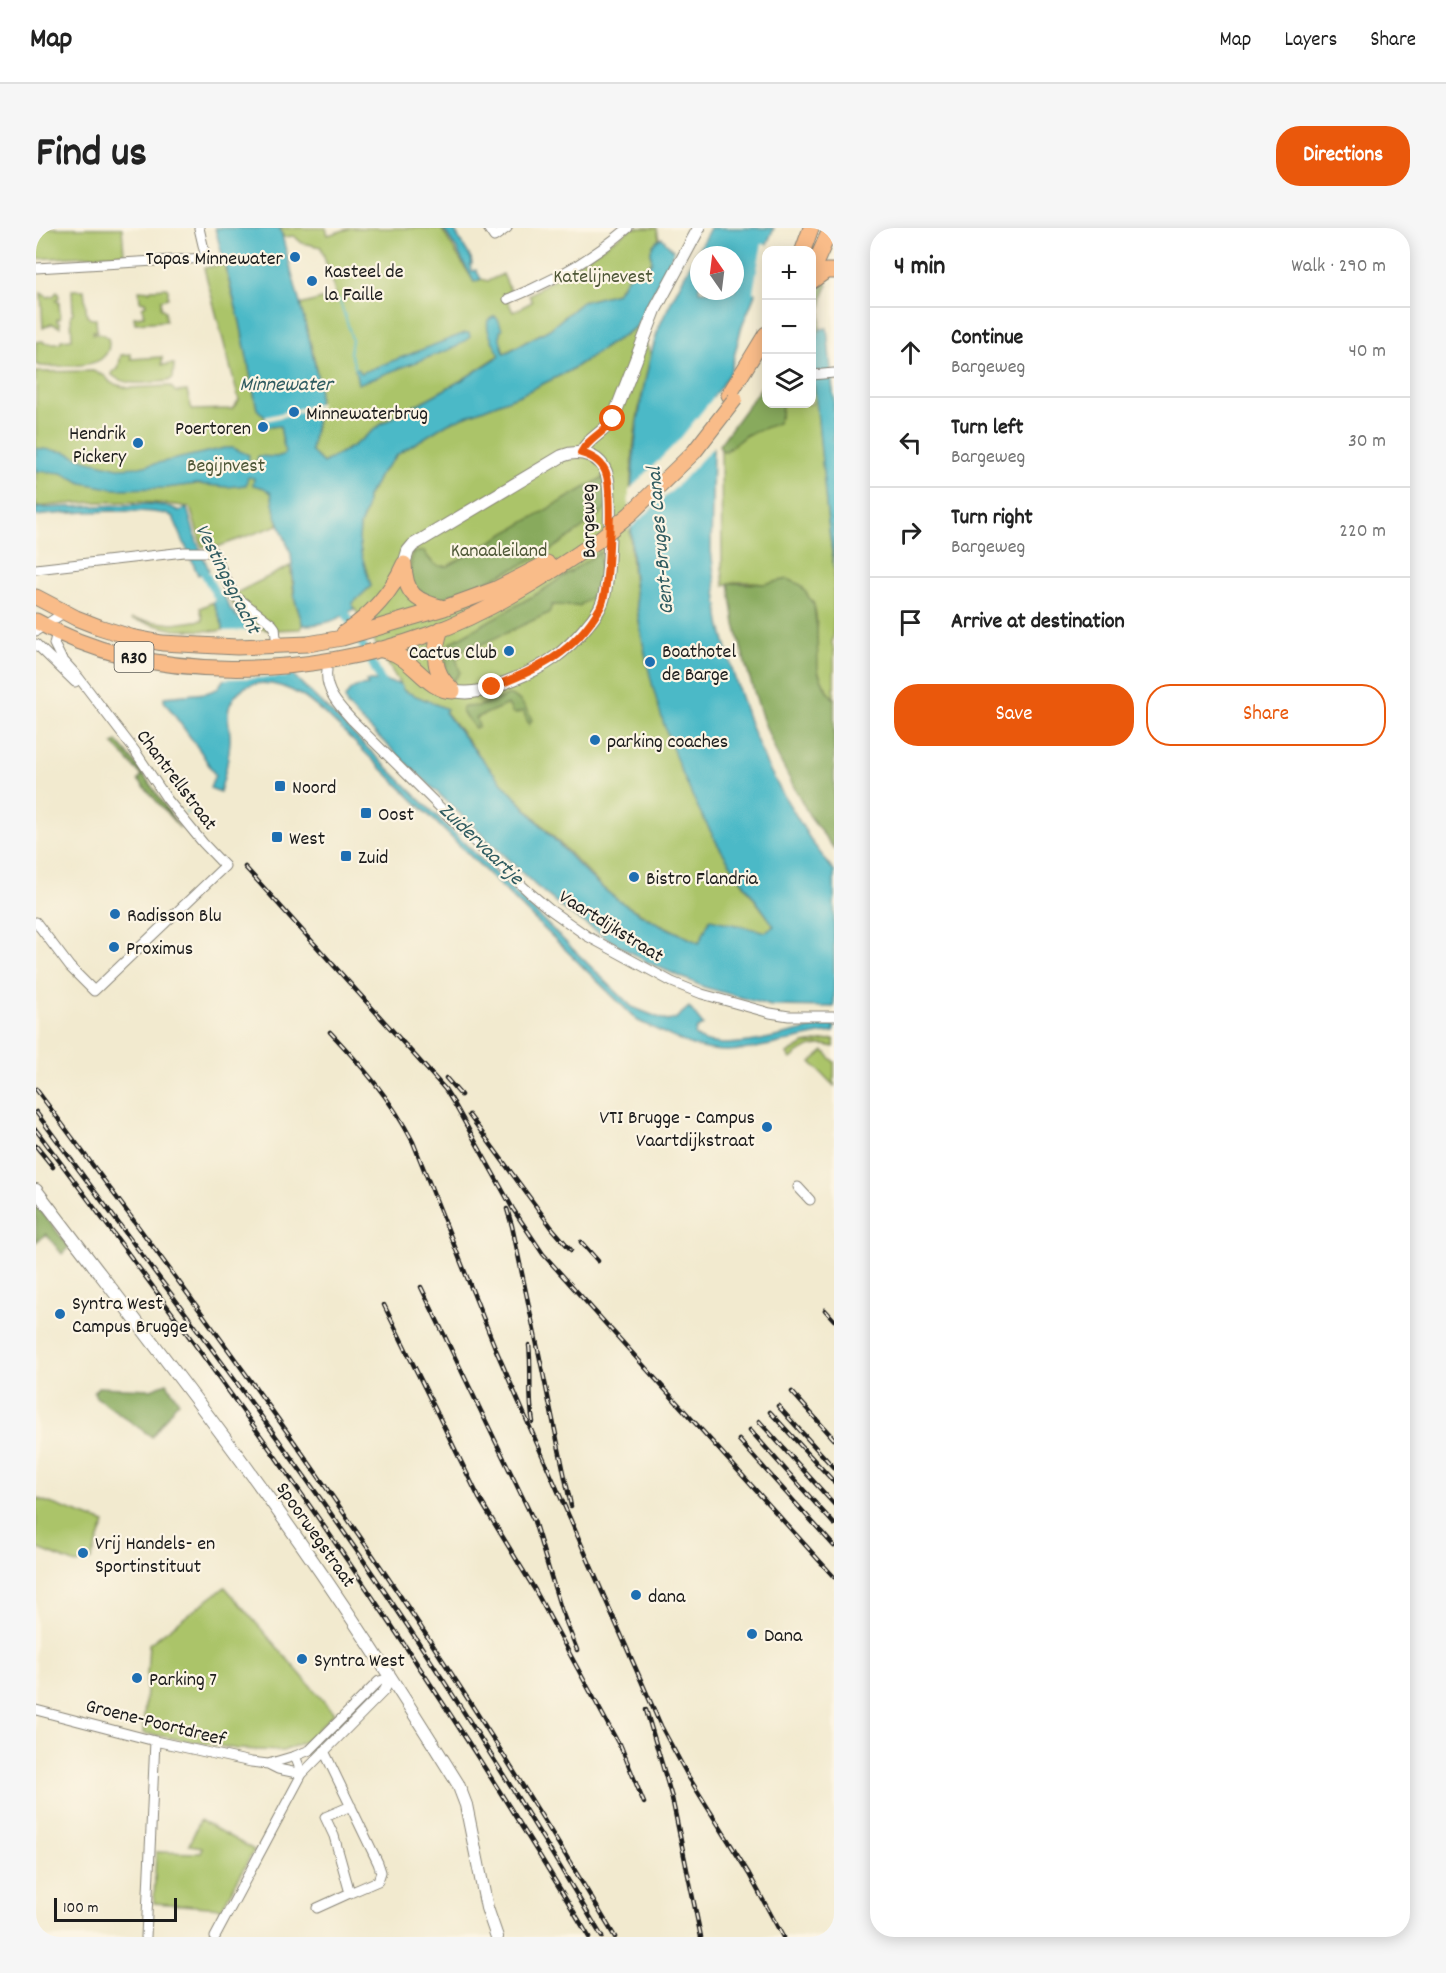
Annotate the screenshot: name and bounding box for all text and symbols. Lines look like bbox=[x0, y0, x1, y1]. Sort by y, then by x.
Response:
text: Map bbox=[30, 21, 72, 61]
text: Map bbox=[1220, 26, 1251, 56]
text: Layers bbox=[1284, 26, 1337, 56]
text: Share bbox=[1370, 26, 1416, 56]
text: Find us bbox=[36, 126, 147, 186]
button: Directions bbox=[1276, 126, 1410, 186]
place label: Tapas Minnewater bbox=[146, 246, 284, 274]
north arrow bbox=[690, 246, 744, 300]
map controls bbox=[762, 246, 816, 408]
button: + bbox=[762, 246, 816, 300]
text: 4 min bbox=[894, 249, 945, 286]
marker: Tapas Minnewater bbox=[288, 250, 302, 264]
text: Walk · 290 m bbox=[1291, 253, 1386, 281]
place label: Kasteel de la Faille bbox=[324, 259, 404, 310]
park label: Katelijnevest bbox=[553, 264, 653, 292]
marker: Kasteel de la Faille bbox=[305, 274, 319, 288]
button: − bbox=[762, 300, 816, 354]
text: Continue bbox=[951, 323, 1023, 354]
icon: ahead bbox=[894, 336, 927, 369]
text: 40 m bbox=[1348, 338, 1386, 366]
button: layers bbox=[762, 354, 816, 408]
text: Bargeweg bbox=[951, 354, 1025, 382]
water label: Minnewater bbox=[240, 371, 335, 401]
place label: Minnewaterbrug bbox=[306, 401, 428, 429]
marker: Minnewaterbrug bbox=[287, 405, 301, 419]
route start bbox=[599, 405, 625, 431]
text: Turn left bbox=[951, 413, 1023, 444]
place label: Poertoren bbox=[175, 416, 251, 444]
marker: Poertoren bbox=[256, 420, 270, 434]
place label: Hendrik Pickery bbox=[69, 421, 127, 472]
icon: left bbox=[894, 426, 927, 459]
text: 30 m bbox=[1348, 428, 1386, 456]
marker: Hendrik Pickery bbox=[131, 436, 145, 450]
text: Bargeweg bbox=[951, 444, 1025, 472]
park label: Begijnvest bbox=[187, 453, 265, 481]
water label: Gent-Bruges Canal bbox=[640, 464, 683, 616]
street label: Bargeweg bbox=[575, 484, 605, 558]
text: Turn right bbox=[951, 503, 1033, 534]
icon: right bbox=[894, 516, 927, 549]
text: 220 m bbox=[1339, 518, 1386, 546]
water label: Vestingsgracht bbox=[186, 519, 268, 642]
text: Bargeweg bbox=[951, 534, 1025, 562]
park label: Kanaaleiland bbox=[451, 538, 547, 566]
icon: arrive bbox=[894, 606, 927, 639]
text: Arrive at destination bbox=[951, 607, 1125, 638]
place label: Boathotel de Barge bbox=[662, 639, 736, 690]
place label: Cactus Club bbox=[409, 640, 497, 668]
road number: R30 bbox=[114, 642, 154, 672]
marker: Cactus Club bbox=[502, 644, 516, 658]
marker: Boathotel de Barge bbox=[643, 655, 657, 669]
route end bbox=[478, 673, 504, 699]
button: Save bbox=[894, 684, 1134, 746]
button: Share bbox=[1146, 684, 1386, 746]
street label: Chantrellstraat bbox=[128, 724, 223, 837]
place label: parking coaches bbox=[607, 729, 728, 757]
marker: parking coaches bbox=[588, 733, 602, 747]
place label: Noord bbox=[292, 775, 336, 803]
marker: Noord bbox=[273, 779, 287, 793]
water label: Zuidervaartje bbox=[431, 797, 530, 895]
place label: Oost bbox=[378, 802, 414, 830]
marker: Oost bbox=[359, 806, 373, 820]
place label: West bbox=[289, 826, 325, 854]
marker: West bbox=[270, 830, 284, 844]
place label: Zuid bbox=[358, 845, 388, 873]
marker: Zuid bbox=[339, 849, 353, 863]
place label: Bistro Flandria bbox=[646, 866, 759, 894]
marker: Bistro Flandria bbox=[627, 870, 641, 884]
street label: Vaartdijkstraat bbox=[553, 884, 668, 971]
place label: Radisson Blu bbox=[127, 903, 222, 931]
marker: Radisson Blu bbox=[108, 907, 122, 921]
place label: Proximus bbox=[126, 936, 193, 964]
marker: Proximus bbox=[107, 940, 121, 954]
place label: VTI Brugge - Campus Vaartdijkstraat bbox=[600, 1105, 755, 1156]
marker: VTI Brugge - Campus Vaartdijkstraat bbox=[760, 1120, 774, 1134]
place label: Syntra West Campus Brugge bbox=[72, 1291, 188, 1342]
marker: Syntra West Campus Brugge bbox=[53, 1307, 67, 1321]
street label: Spoorwegstraat bbox=[268, 1477, 361, 1594]
place label: Vrij Handels- en Sportinstituut bbox=[95, 1531, 215, 1582]
marker: Vrij Handels- en Sportinstituut bbox=[76, 1546, 90, 1560]
place label: dana bbox=[648, 1584, 686, 1612]
marker: dana bbox=[629, 1588, 643, 1602]
place label: Dana bbox=[764, 1623, 803, 1651]
marker: Dana bbox=[745, 1627, 759, 1641]
place label: Syntra West bbox=[314, 1648, 405, 1676]
marker: Syntra West bbox=[295, 1652, 309, 1666]
place label: Parking 7 bbox=[149, 1667, 217, 1695]
marker: Parking 7 bbox=[130, 1671, 144, 1685]
street label: Groene-Poortdreef bbox=[82, 1693, 229, 1755]
scale bar bbox=[54, 1895, 177, 1922]
text: 100 m bbox=[63, 1897, 99, 1920]

